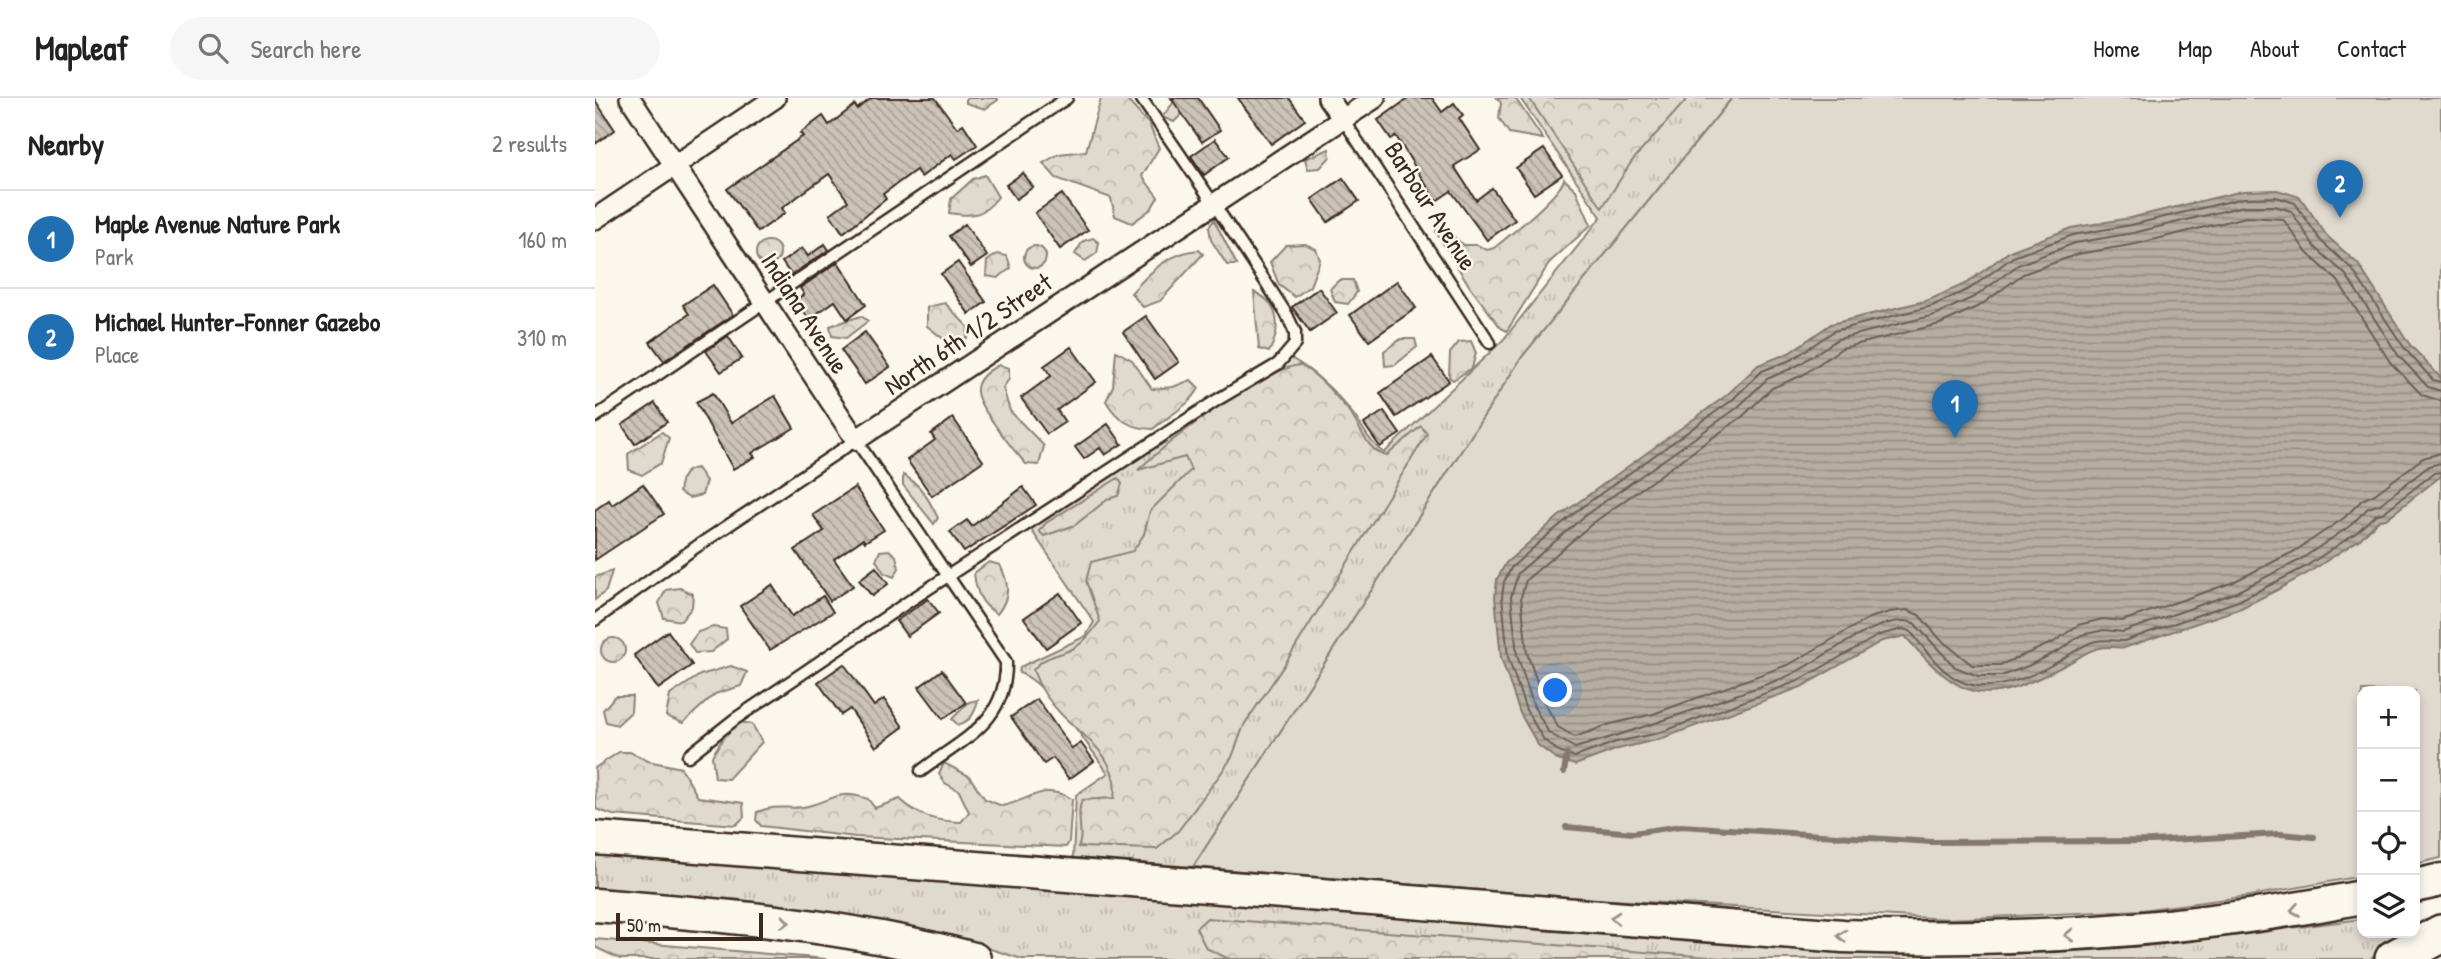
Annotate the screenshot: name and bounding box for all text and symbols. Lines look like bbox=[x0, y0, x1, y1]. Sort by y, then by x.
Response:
search box bbox=[170, 17, 660, 80]
text: Mapleaf bbox=[35, 26, 128, 70]
icon: search bbox=[194, 29, 232, 67]
text: Search here bbox=[250, 31, 362, 66]
text: Home bbox=[2093, 32, 2140, 64]
text: Map bbox=[2178, 32, 2212, 64]
text: About bbox=[2250, 32, 2299, 64]
text: Contact bbox=[2337, 32, 2406, 64]
text: Nearby bbox=[28, 124, 104, 164]
text: 2 results bbox=[492, 128, 567, 159]
street label: Barbour Avenue bbox=[1377, 135, 1486, 277]
pin: 2 bbox=[2317, 160, 2363, 218]
text: Maple Avenue Nature Park bbox=[95, 206, 340, 241]
text: 1 bbox=[47, 224, 55, 255]
text: 160 m bbox=[518, 224, 567, 255]
text: Park bbox=[95, 241, 133, 272]
street label: Indiana Avenue bbox=[753, 245, 858, 380]
street label: North 6th 1/2 Street bbox=[877, 264, 1059, 403]
text: Michael Hunter-Fonner Gazebo bbox=[95, 304, 380, 339]
text: 2 bbox=[46, 322, 56, 353]
text: 310 m bbox=[517, 322, 567, 353]
text: Place bbox=[95, 339, 139, 370]
pin: 1 bbox=[1932, 380, 1978, 438]
your location bbox=[1538, 673, 1572, 707]
map controls bbox=[2357, 686, 2420, 938]
button: + bbox=[2357, 686, 2420, 749]
button: − bbox=[2357, 749, 2420, 812]
button: locate bbox=[2357, 812, 2420, 875]
button: layers bbox=[2357, 875, 2420, 938]
one-way arrow bbox=[2289, 902, 2301, 917]
scale bar bbox=[616, 910, 763, 942]
one-way arrow bbox=[1609, 911, 1620, 926]
text: 50 m bbox=[627, 912, 661, 938]
one-way arrow bbox=[779, 915, 791, 930]
one-way arrow bbox=[2064, 927, 2074, 943]
one-way arrow bbox=[1836, 928, 1847, 943]

